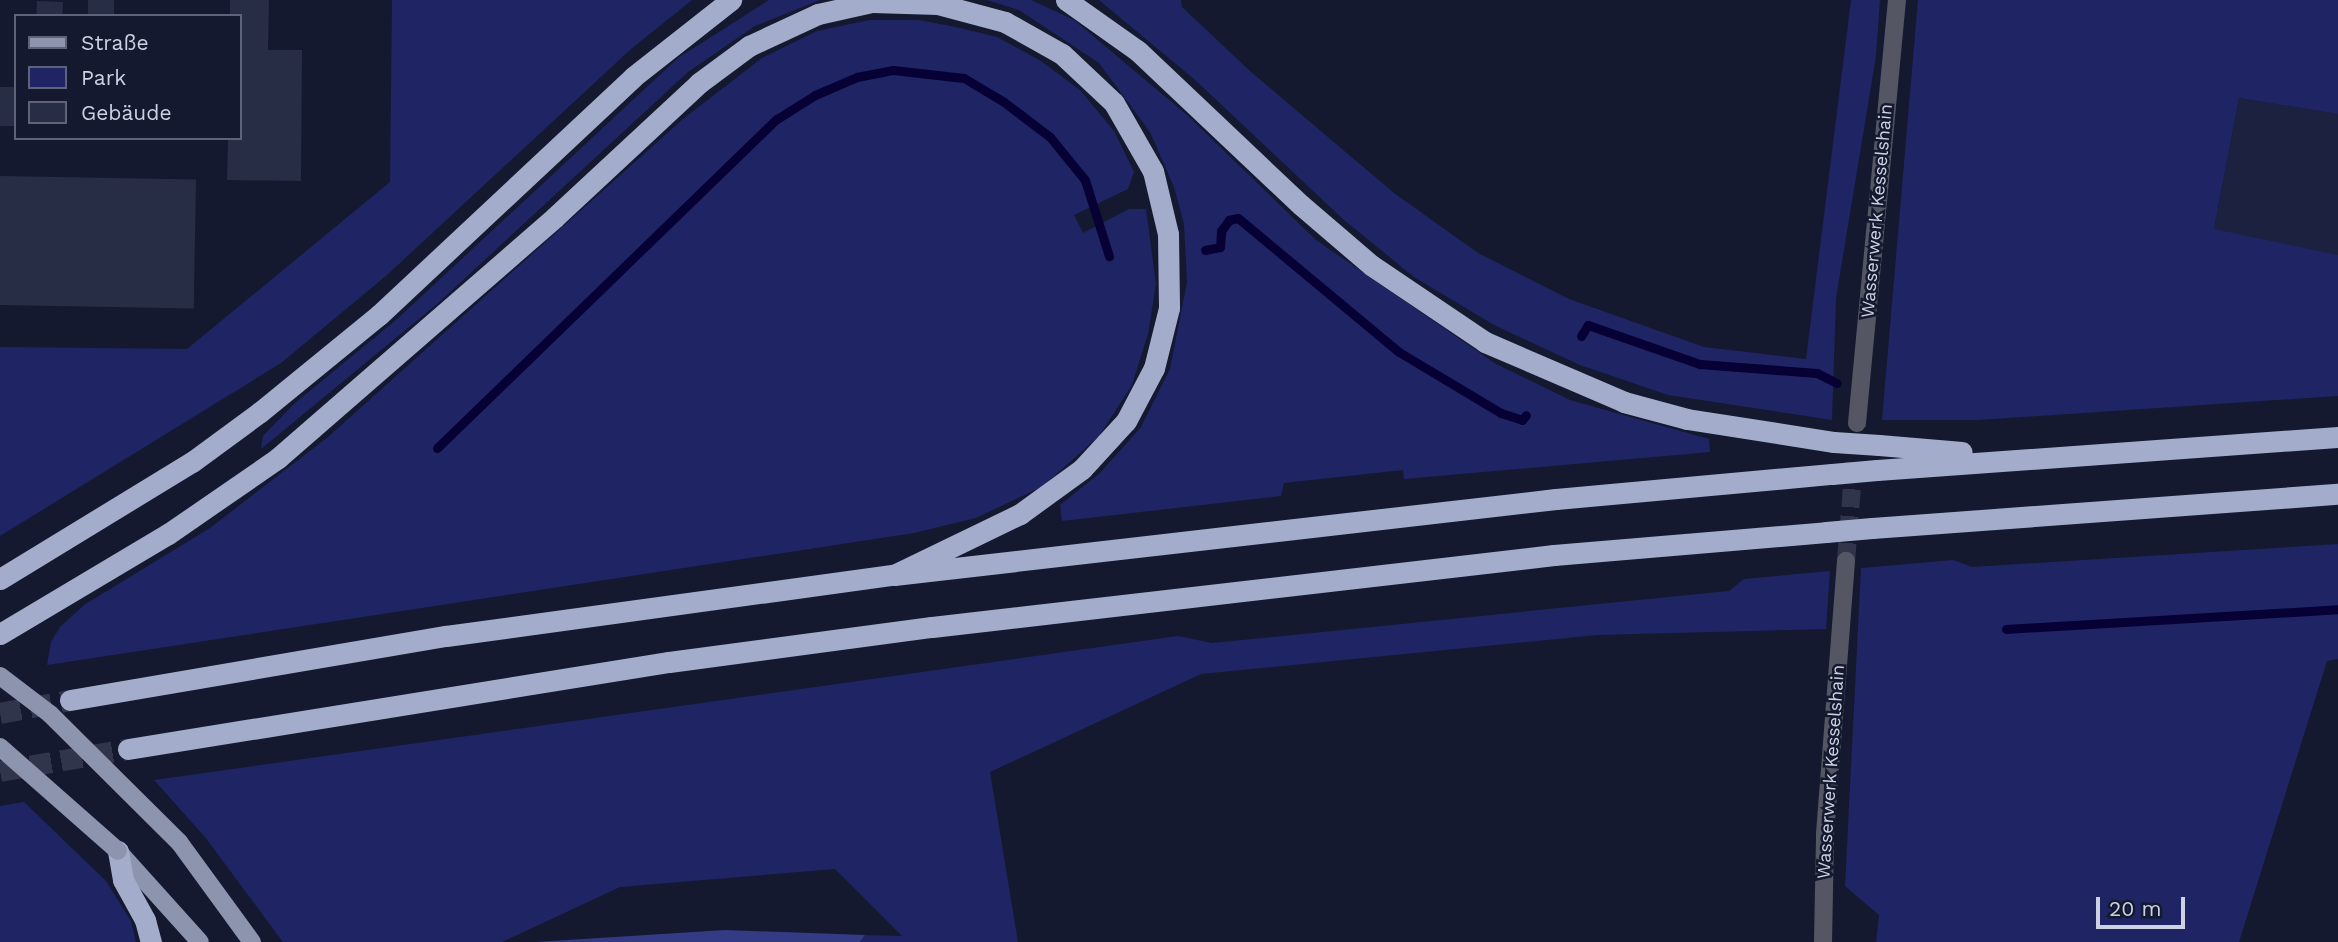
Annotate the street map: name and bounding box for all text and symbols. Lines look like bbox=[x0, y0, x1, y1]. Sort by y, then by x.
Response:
legend bbox=[14, 14, 242, 140]
text: Straße bbox=[81, 30, 149, 55]
text: Park bbox=[81, 65, 126, 90]
text: Gebäude bbox=[81, 100, 172, 125]
street label: Wasserwerk Kesselshain bbox=[1857, 103, 1897, 319]
street label: Wasserwerk Kesselshain bbox=[1813, 664, 1849, 880]
scale bar bbox=[2100, 883, 2189, 927]
text: 20 m bbox=[2109, 896, 2161, 921]

